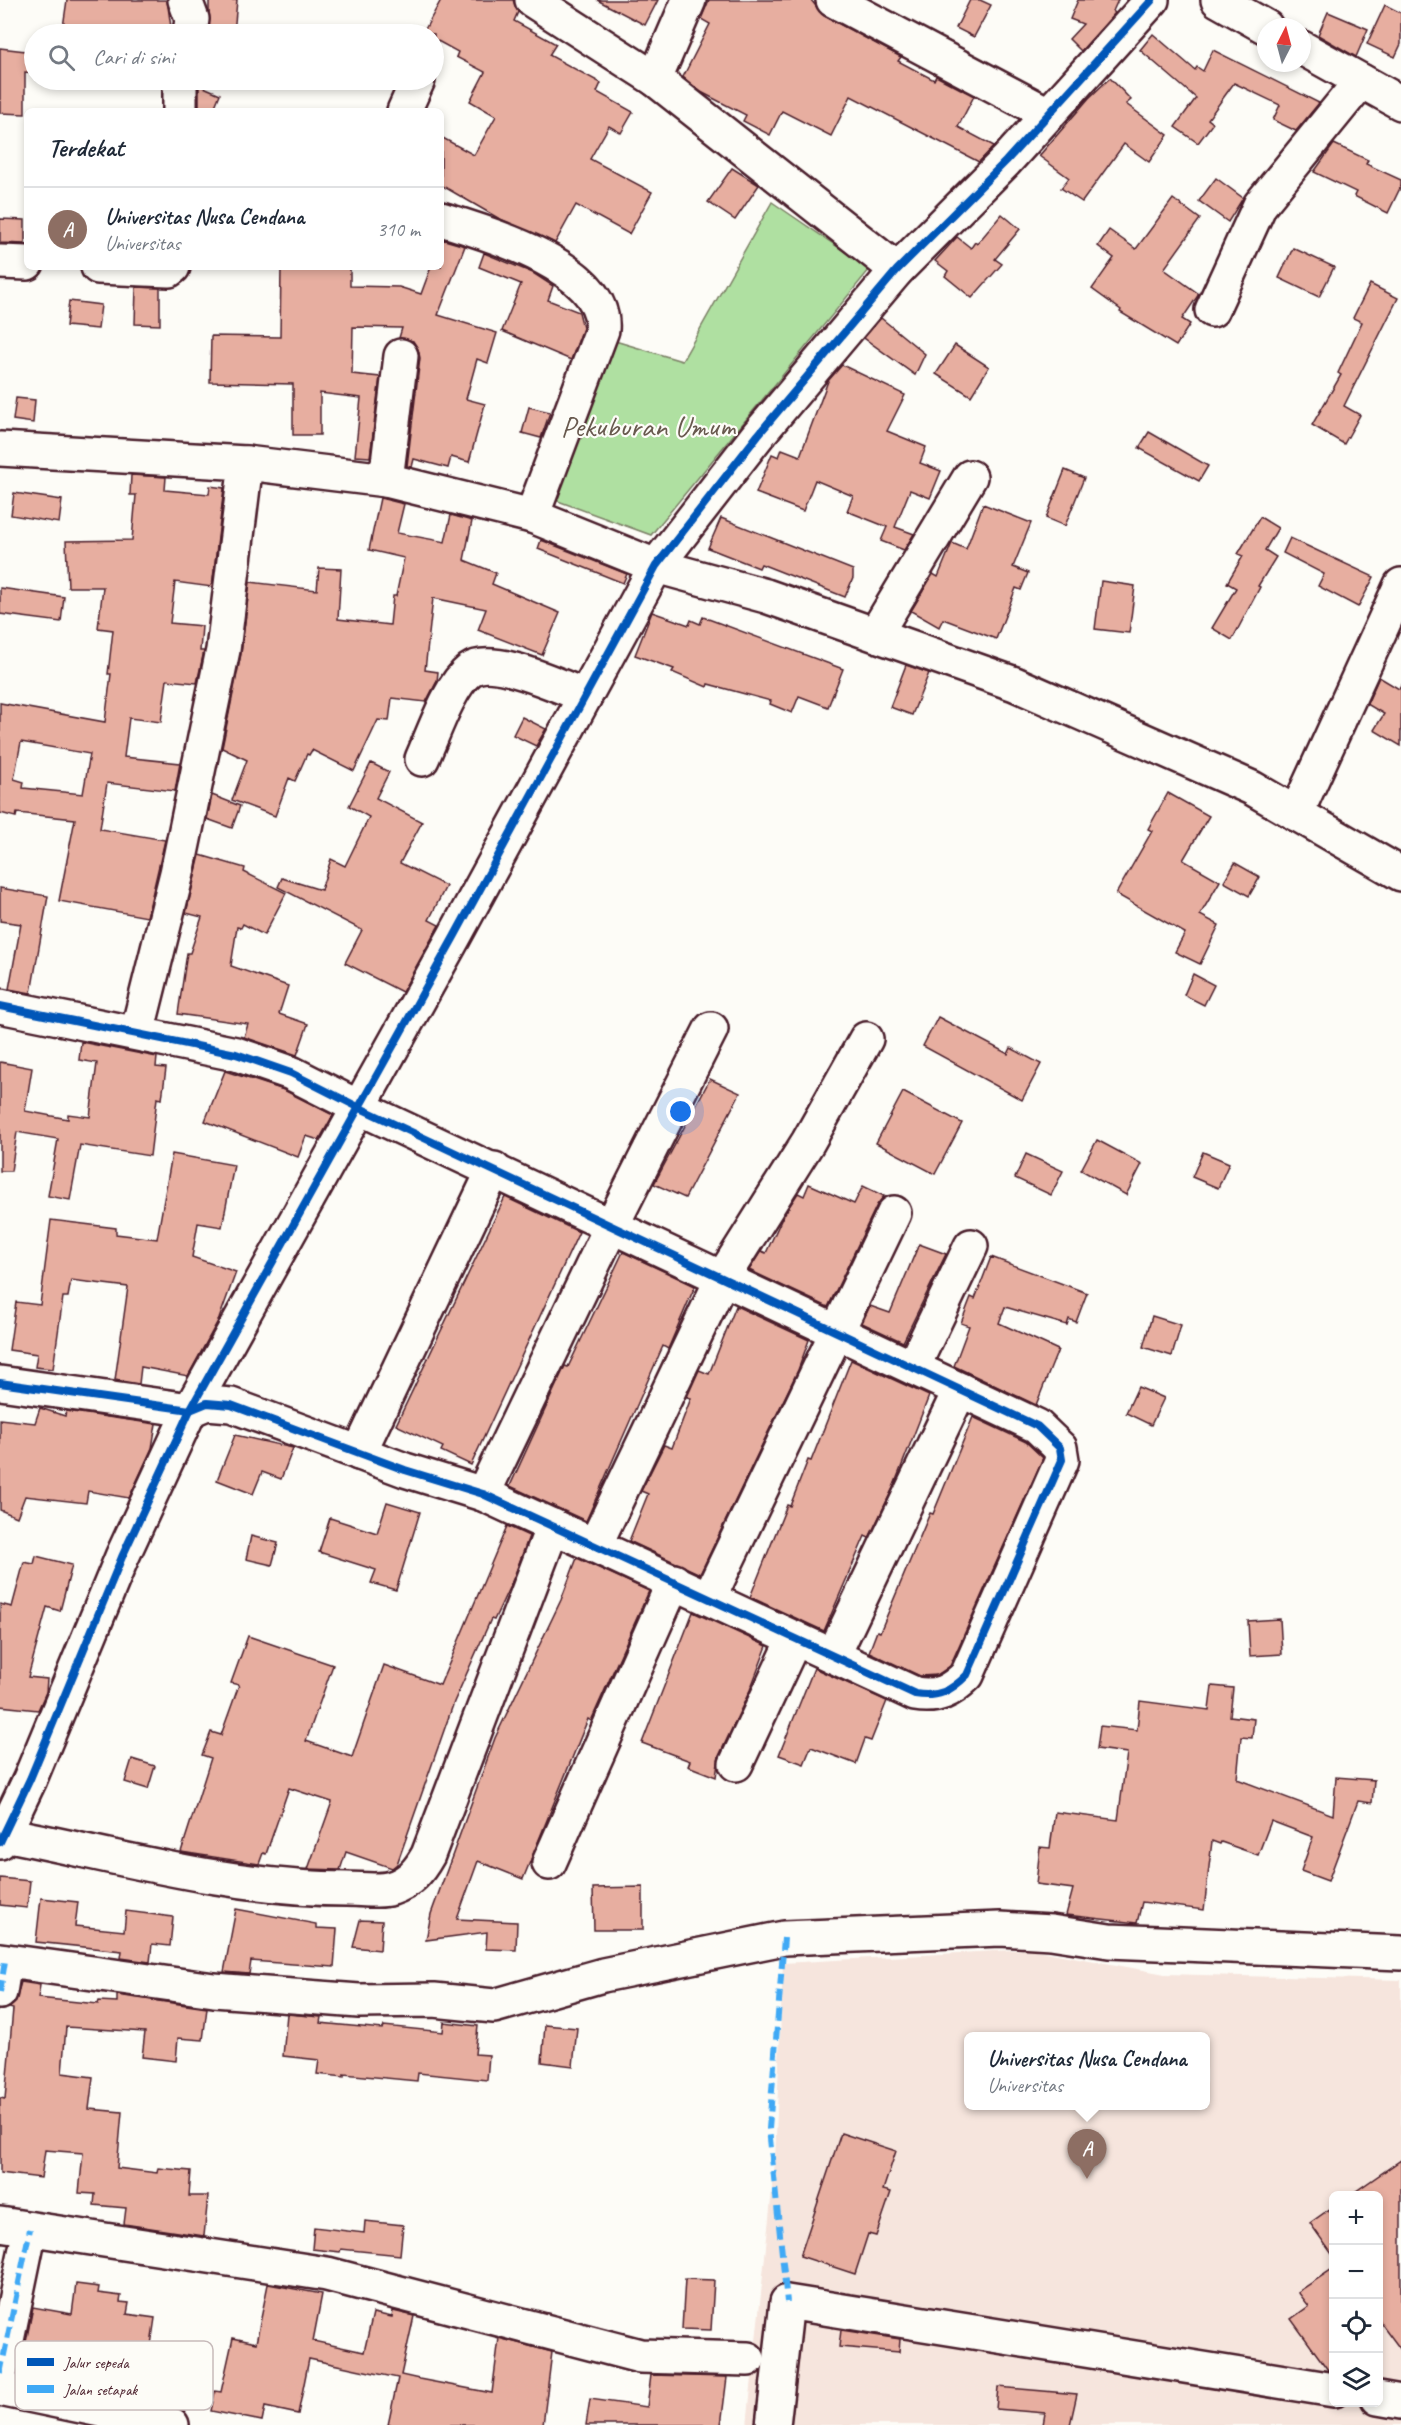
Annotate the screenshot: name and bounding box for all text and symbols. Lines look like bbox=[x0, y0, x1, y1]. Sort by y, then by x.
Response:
north arrow bbox=[1257, 18, 1311, 72]
search box bbox=[24, 24, 444, 90]
icon: search bbox=[45, 41, 78, 74]
text: Cari di sini bbox=[93, 43, 174, 71]
text: Terdekat bbox=[48, 131, 124, 164]
text: Universitas Nusa Cendana bbox=[105, 203, 304, 231]
text: A bbox=[62, 217, 73, 242]
text: 310 m bbox=[377, 217, 420, 242]
text: Universitas bbox=[105, 231, 180, 256]
park label: Pekuburan Umum bbox=[561, 407, 737, 445]
your location bbox=[666, 1097, 695, 1126]
popup bbox=[964, 2032, 1210, 2110]
text: Universitas Nusa Cendana bbox=[987, 2045, 1187, 2073]
text: Universitas bbox=[987, 2073, 1063, 2098]
pin: A bbox=[1068, 2130, 1106, 2179]
map controls bbox=[1329, 2191, 1383, 2407]
button: + bbox=[1329, 2191, 1383, 2245]
button: − bbox=[1329, 2245, 1383, 2299]
button: locate bbox=[1329, 2299, 1383, 2353]
legend bbox=[15, 2341, 213, 2410]
text: Jalur sepeda bbox=[63, 2353, 130, 2373]
button: layers bbox=[1329, 2353, 1383, 2407]
text: Jalan setapak bbox=[63, 2380, 138, 2400]

